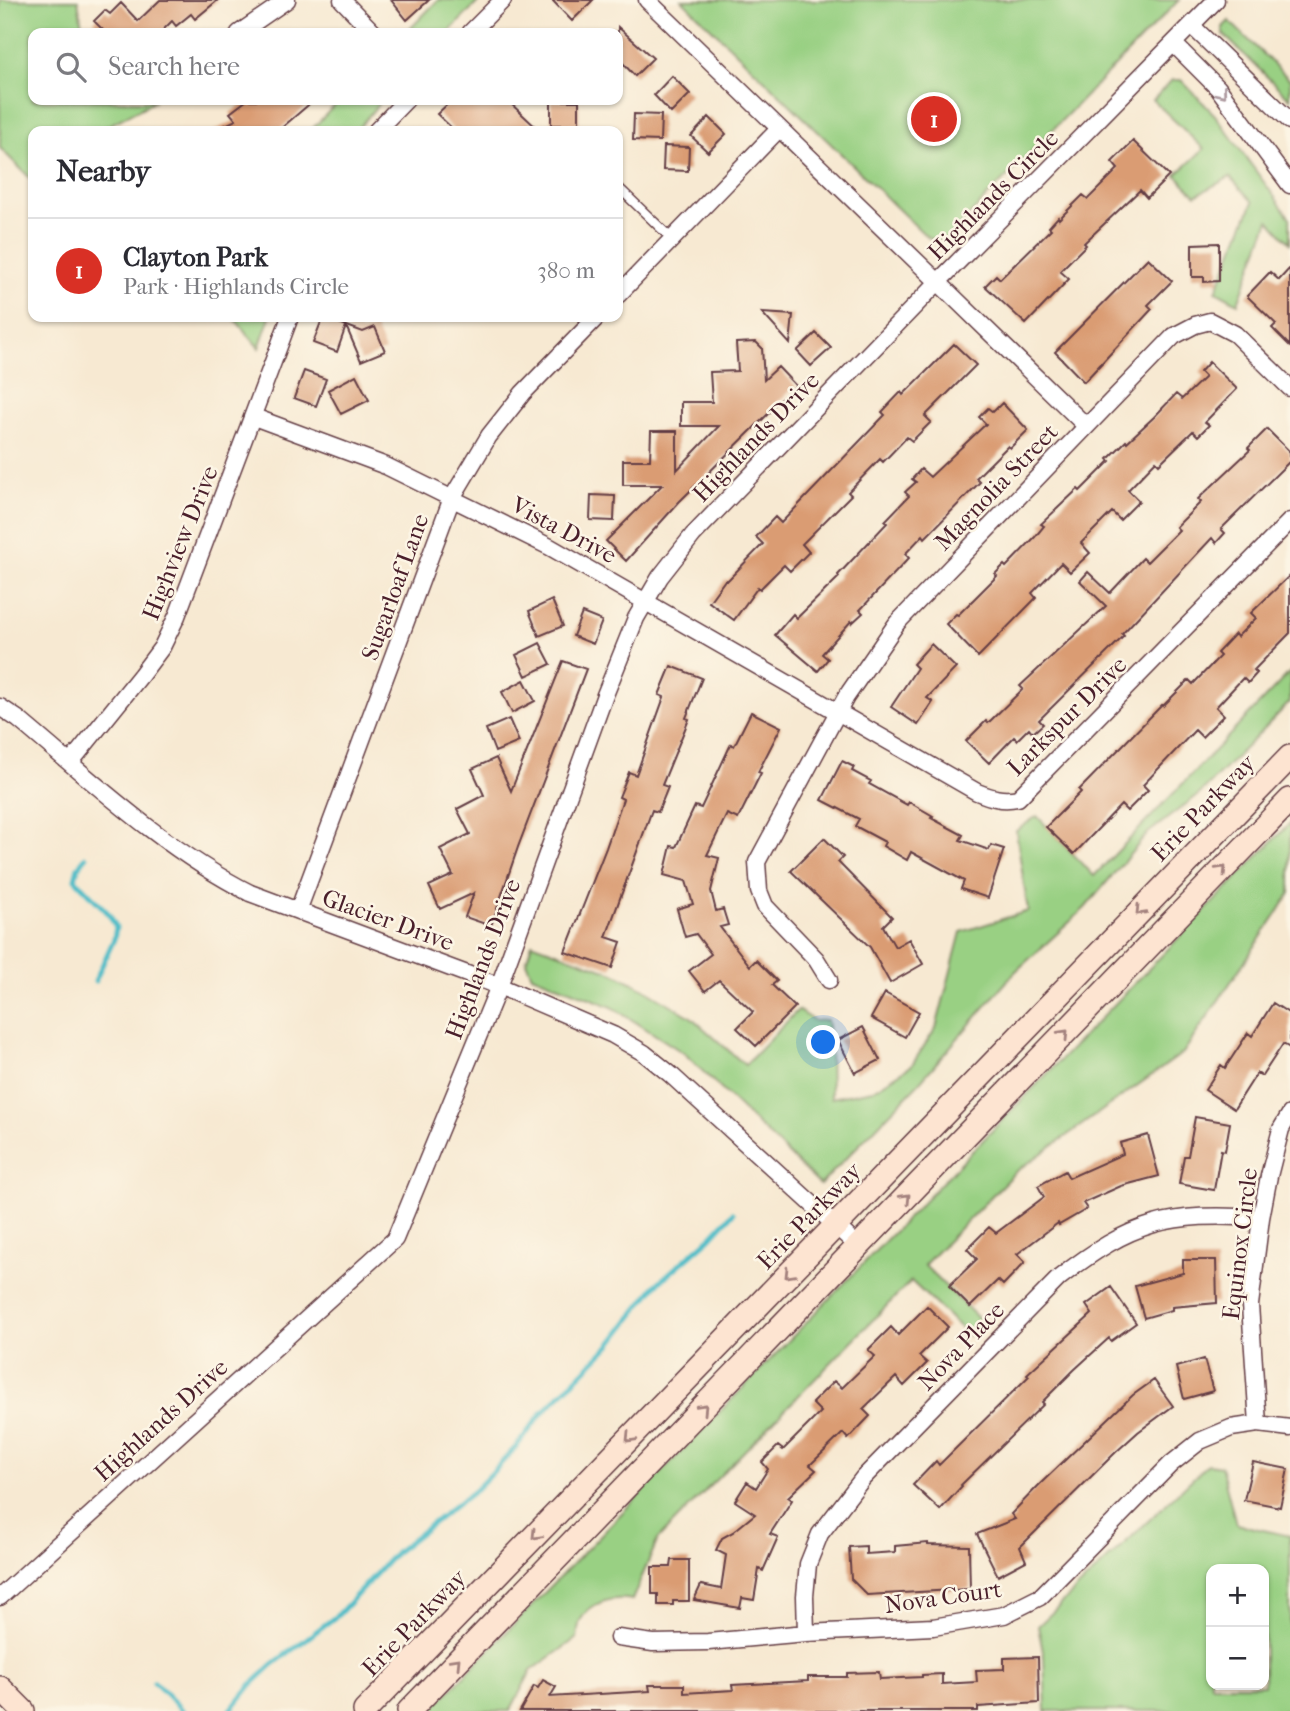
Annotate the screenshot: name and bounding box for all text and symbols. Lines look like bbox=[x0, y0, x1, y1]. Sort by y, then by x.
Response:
search box bbox=[28, 28, 623, 105]
icon: search bbox=[52, 48, 90, 86]
text: Search here bbox=[108, 51, 240, 82]
one-way arrow bbox=[1214, 85, 1226, 98]
pin: 1 bbox=[911, 93, 957, 145]
street label: Highlands Circle bbox=[922, 124, 1064, 266]
text: Nearby bbox=[56, 154, 151, 189]
text: Clayton Park bbox=[123, 242, 268, 273]
text: 1 bbox=[75, 257, 83, 284]
text: 380 m bbox=[537, 257, 595, 284]
text: Park · Highlands Circle bbox=[123, 273, 349, 300]
street label: Highlands Drive bbox=[687, 366, 825, 508]
street label: Magnolia Street bbox=[929, 418, 1064, 556]
street label: Highview Drive bbox=[136, 462, 224, 624]
street label: Vista Drive bbox=[506, 490, 621, 569]
street label: Sugarloaf Lane bbox=[356, 510, 435, 664]
street label: Larkspur Drive bbox=[1002, 650, 1133, 781]
street label: Erie Parkway bbox=[1145, 748, 1262, 867]
one-way arrow bbox=[1214, 866, 1227, 879]
street label: Highlands Drive bbox=[440, 875, 526, 1043]
street label: Glacier Drive bbox=[318, 883, 458, 957]
one-way arrow bbox=[1136, 903, 1149, 916]
your location bbox=[806, 1025, 840, 1059]
one-way arrow bbox=[1056, 1029, 1069, 1042]
street label: Erie Parkway bbox=[751, 1156, 868, 1275]
street label: Equinox Circle bbox=[1217, 1166, 1263, 1322]
one-way arrow bbox=[898, 1193, 911, 1206]
one-way arrow bbox=[784, 1266, 797, 1279]
street label: Nova Place bbox=[912, 1296, 1010, 1396]
street label: Highlands Drive bbox=[89, 1353, 233, 1487]
one-way arrow bbox=[695, 1403, 708, 1416]
one-way arrow bbox=[626, 1429, 639, 1442]
one-way arrow bbox=[532, 1526, 545, 1539]
street label: Erie Parkway bbox=[356, 1563, 473, 1682]
map controls bbox=[1206, 1564, 1269, 1690]
button: + bbox=[1206, 1564, 1269, 1627]
street label: Nova Court bbox=[883, 1575, 1004, 1619]
button: − bbox=[1206, 1627, 1269, 1690]
one-way arrow bbox=[448, 1657, 461, 1670]

